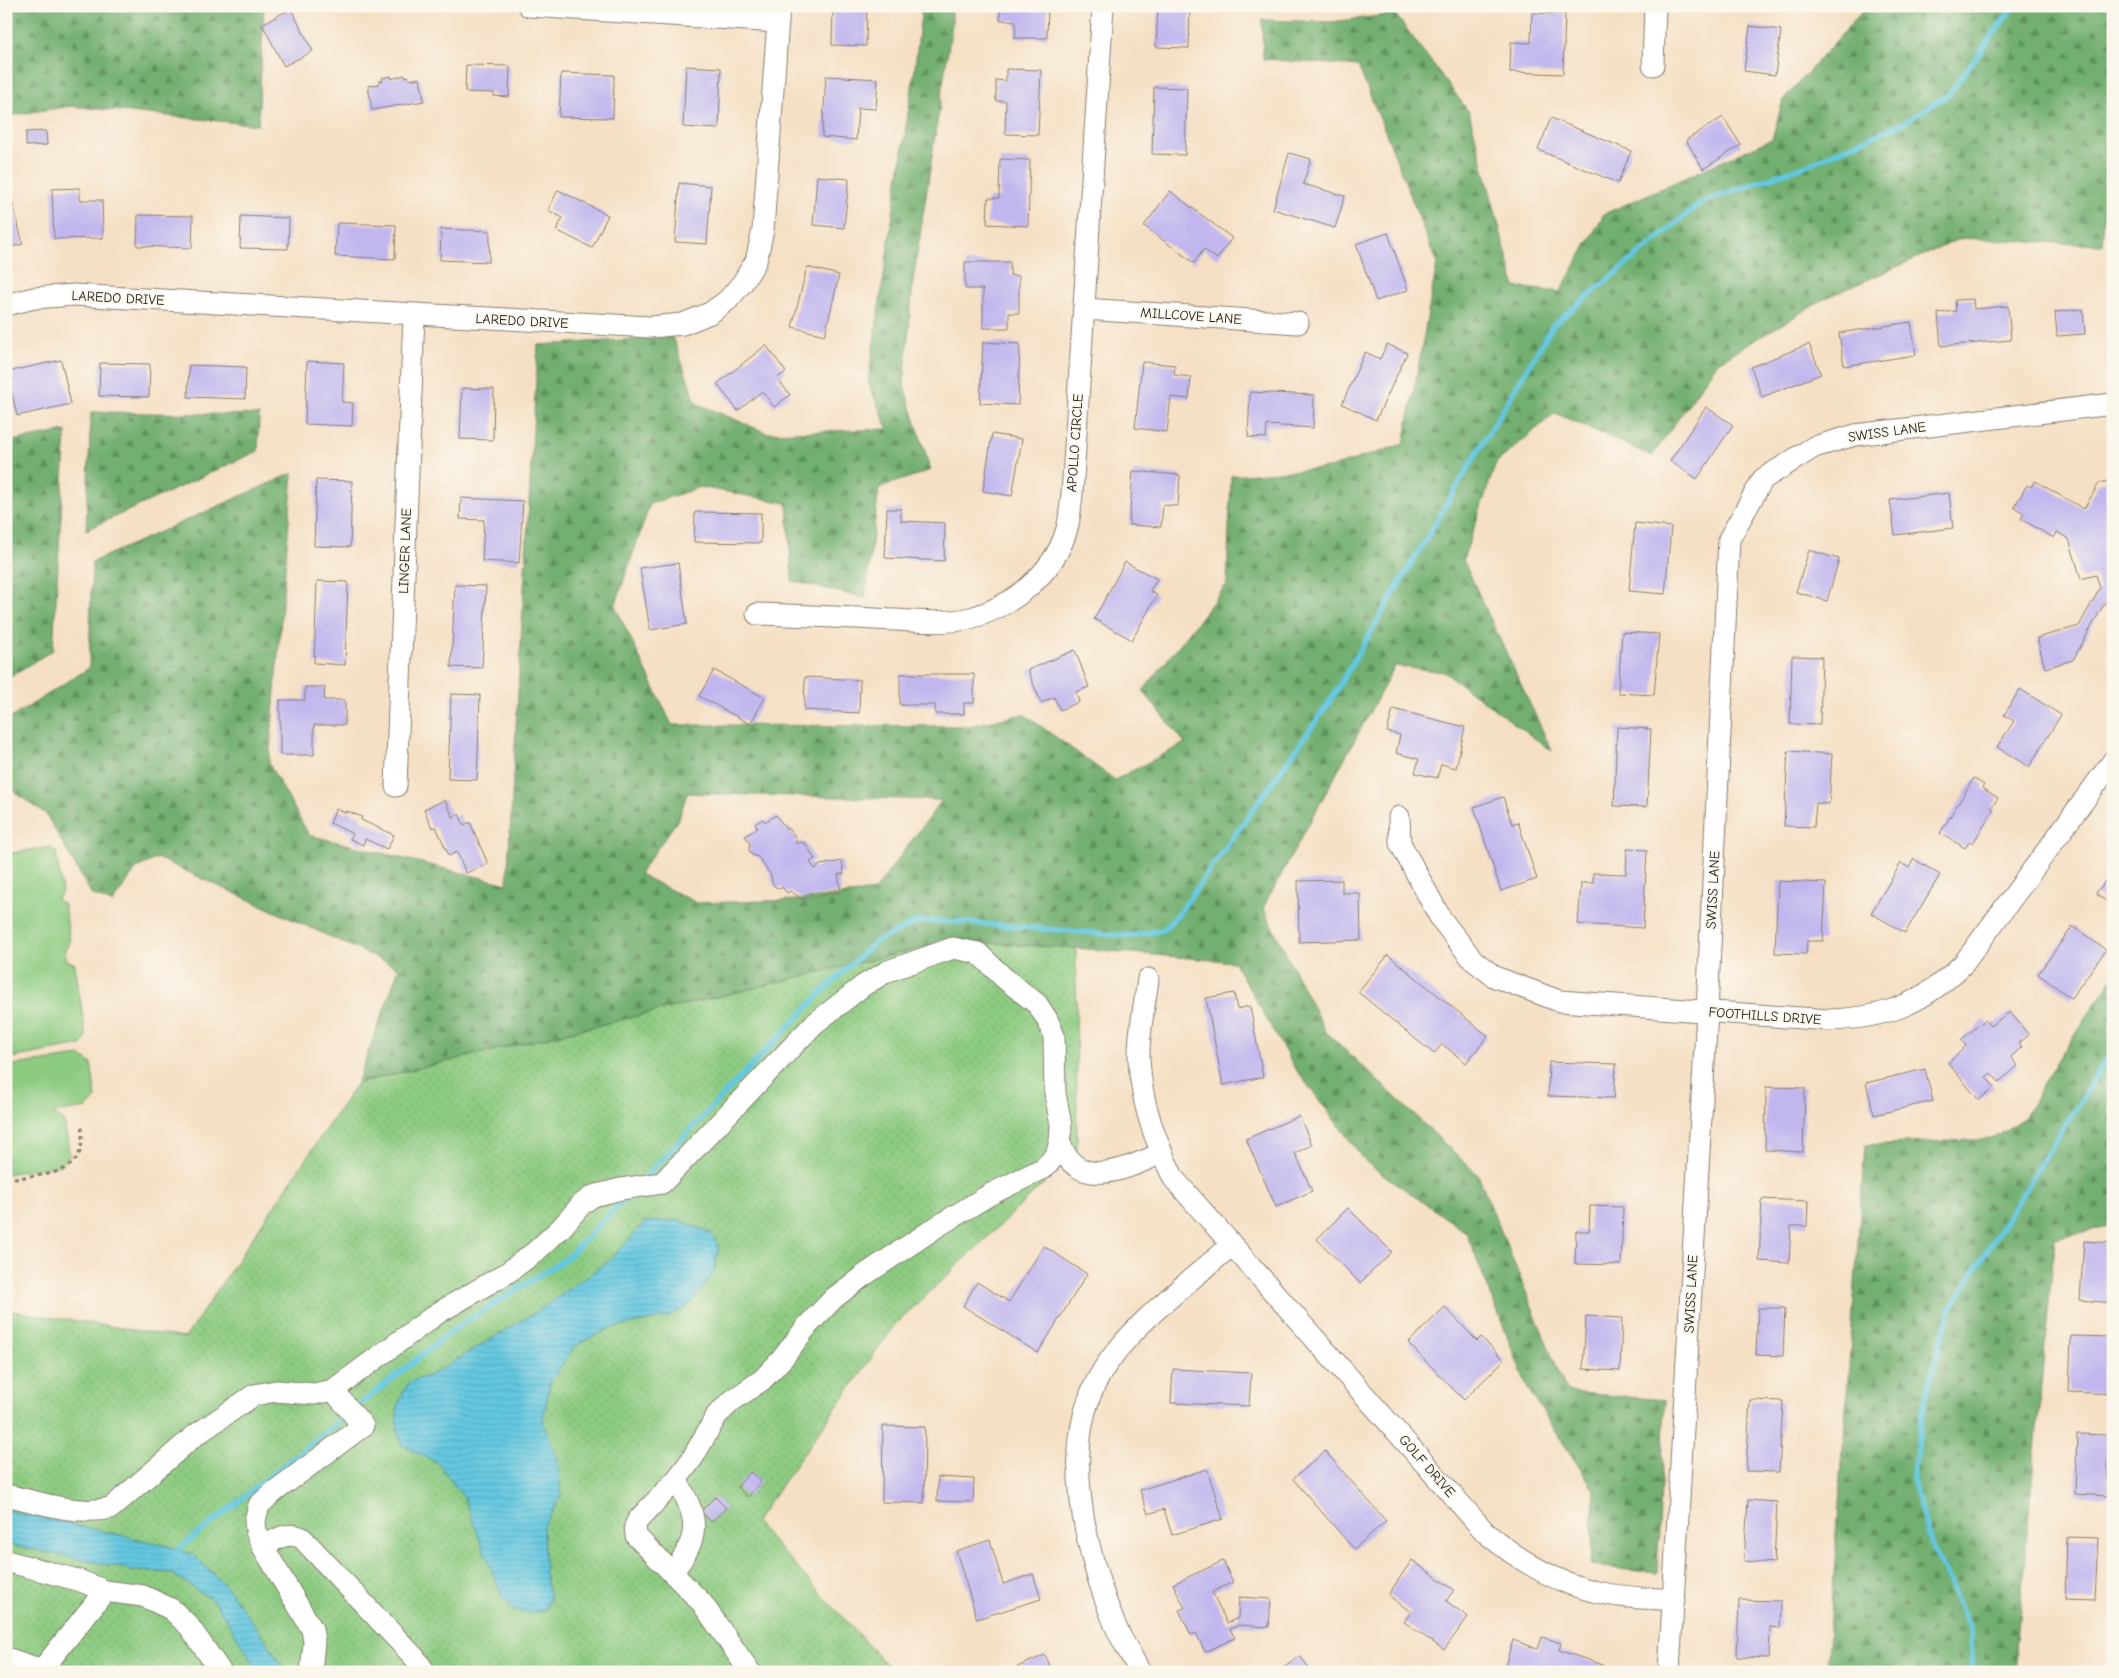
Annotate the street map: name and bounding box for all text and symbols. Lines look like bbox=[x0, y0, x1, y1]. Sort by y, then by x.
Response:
street label: LAREDO DRIVE bbox=[71, 287, 165, 309]
street label: MILLCOVE LANE bbox=[1140, 304, 1242, 328]
street label: LAREDO DRIVE bbox=[475, 310, 569, 332]
street label: APOLLO CIRCLE bbox=[1063, 393, 1087, 493]
street label: SWISS LANE bbox=[1847, 418, 1927, 446]
street label: LINGER LANE bbox=[395, 508, 415, 594]
street label: SWISS LANE bbox=[1702, 850, 1724, 930]
street label: FOOTHILLS DRIVE bbox=[1708, 1004, 1822, 1028]
street label: SWISS LANE bbox=[1680, 1254, 1702, 1334]
street label: GOLF DRIVE bbox=[1395, 1431, 1459, 1501]

